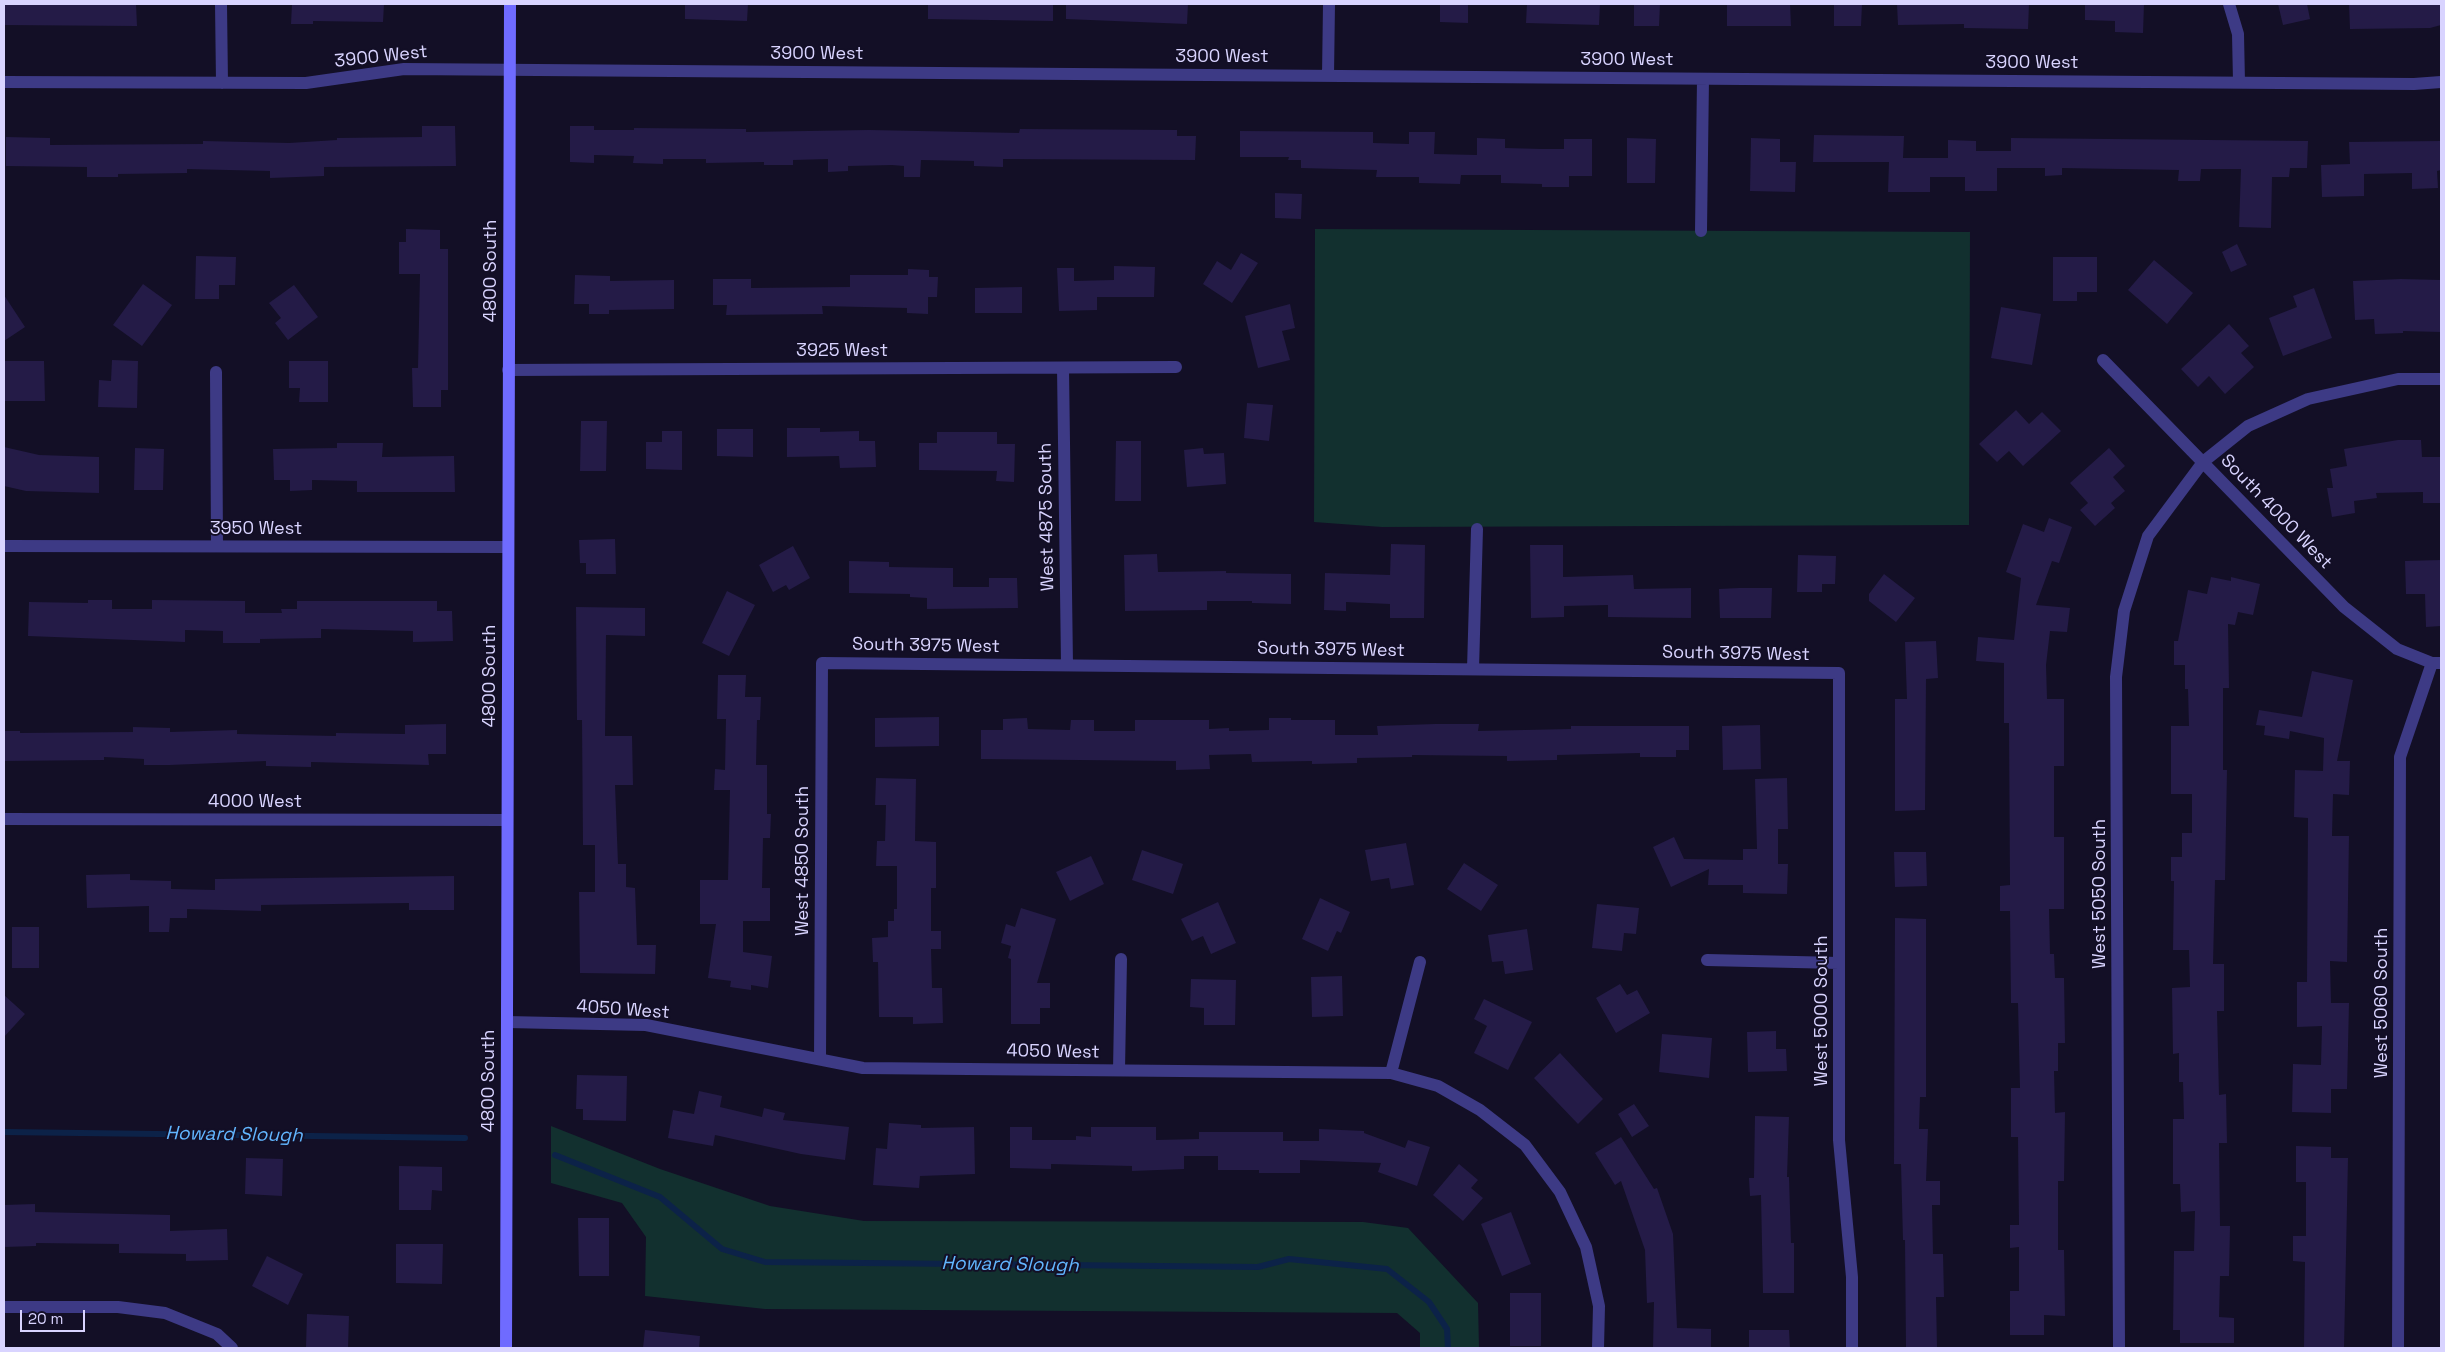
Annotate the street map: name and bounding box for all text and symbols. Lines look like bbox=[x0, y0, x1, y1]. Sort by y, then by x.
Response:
street label: 3900 West bbox=[333, 41, 429, 73]
street label: 3900 West bbox=[770, 43, 864, 65]
street label: 3900 West bbox=[1175, 46, 1269, 68]
street label: 3900 West bbox=[1580, 49, 1674, 71]
street label: 3900 West bbox=[1985, 52, 2079, 74]
street label: 4800 South bbox=[480, 220, 502, 322]
street label: 3925 West bbox=[796, 340, 888, 362]
street label: West 4875 South bbox=[1035, 442, 1059, 592]
street label: South 4000 West bbox=[2216, 450, 2336, 574]
street label: 3950 West bbox=[210, 518, 302, 540]
street label: 4800 South bbox=[479, 625, 501, 727]
street label: South 3975 West bbox=[852, 634, 1000, 658]
street label: South 3975 West bbox=[1257, 638, 1405, 662]
street label: South 3975 West bbox=[1662, 642, 1810, 666]
street label: West 4850 South bbox=[792, 786, 814, 936]
street label: 4000 West bbox=[208, 791, 302, 813]
street label: West 5050 South bbox=[2089, 819, 2111, 969]
street label: West 5060 South bbox=[2371, 928, 2393, 1078]
street label: West 5000 South bbox=[1811, 936, 1833, 1086]
street label: 4050 West bbox=[576, 996, 670, 1024]
street label: 4800 South bbox=[478, 1030, 500, 1132]
street label: 4050 West bbox=[1006, 1040, 1100, 1064]
water label: Howard Slough bbox=[165, 1122, 303, 1148]
water label: Howard Slough bbox=[941, 1252, 1079, 1278]
scale bar bbox=[22, 1300, 88, 1332]
text: 20 m bbox=[28, 1309, 63, 1328]

